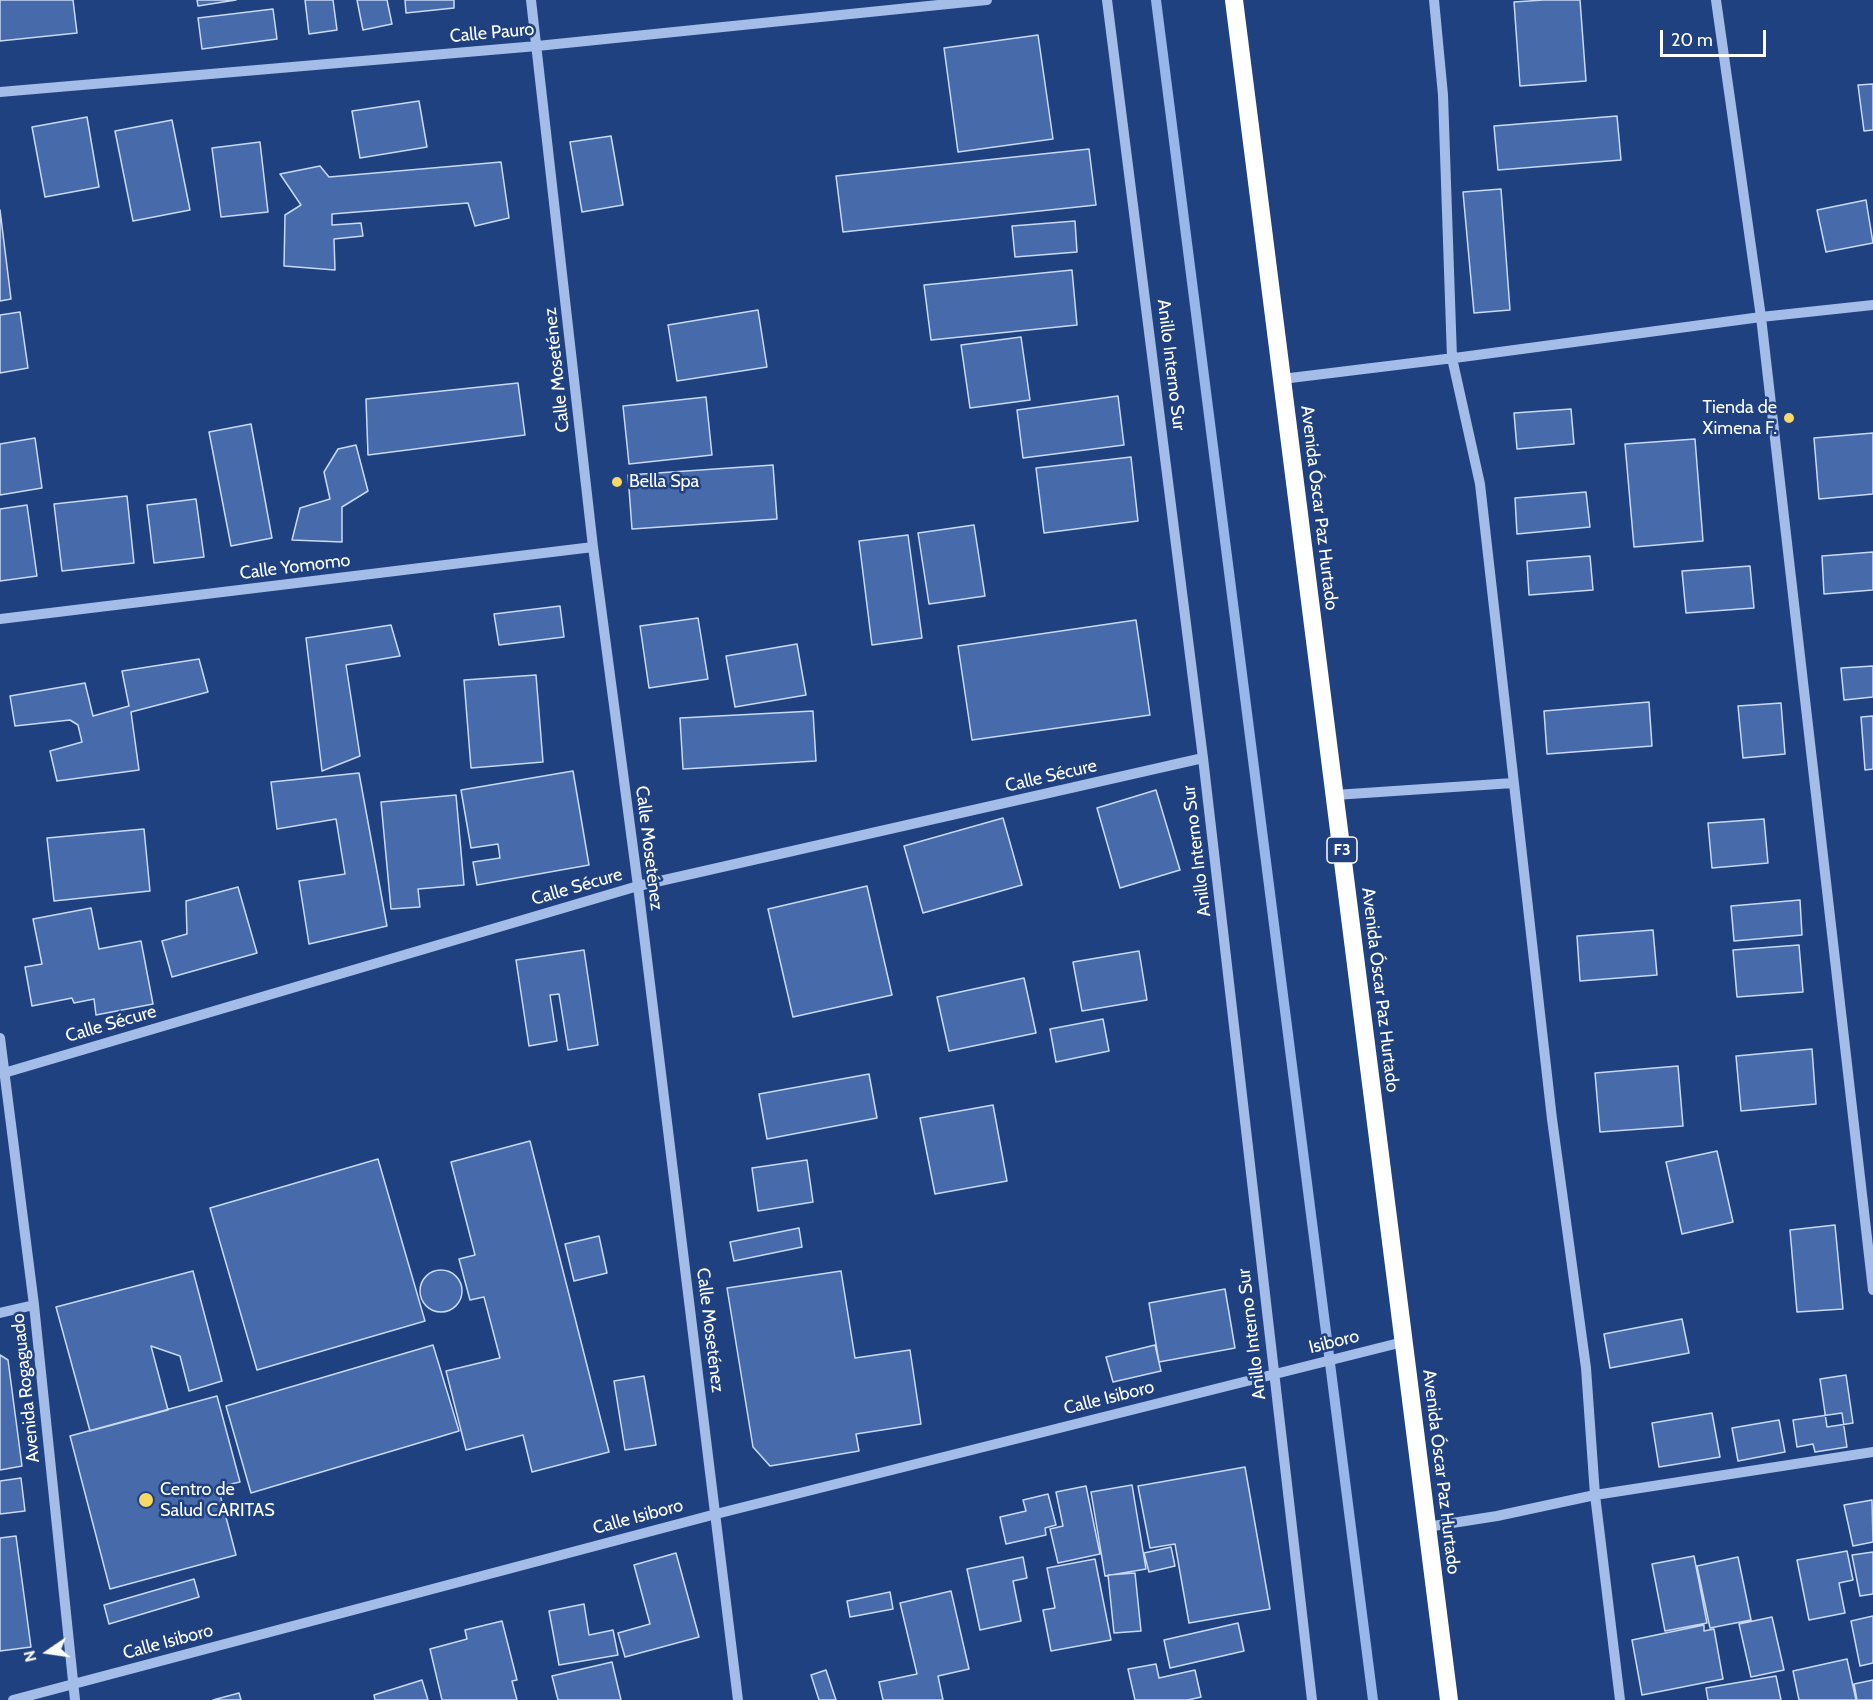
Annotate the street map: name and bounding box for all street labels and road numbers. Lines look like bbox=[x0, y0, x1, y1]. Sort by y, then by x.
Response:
street label: Calle Pauro bbox=[449, 19, 535, 47]
street label: Anillo Interno Sur bbox=[1152, 298, 1190, 432]
street label: Calle Moseténez bbox=[540, 307, 574, 433]
street label: Avenida Óscar Paz Hurtado bbox=[1296, 404, 1342, 612]
street label: Calle Yomomo bbox=[238, 549, 352, 585]
street label: Calle Sécure bbox=[1003, 755, 1099, 797]
street label: Calle Moseténez bbox=[631, 784, 667, 912]
street label: Anillo Interno Sur bbox=[1178, 784, 1216, 918]
road number: F3 bbox=[1327, 837, 1357, 863]
street label: Calle Sécure bbox=[529, 864, 625, 910]
street label: Avenida Óscar Paz Hurtado bbox=[1357, 886, 1403, 1094]
street label: Calle Sécure bbox=[63, 1001, 159, 1047]
street label: Calle Moseténez bbox=[692, 1266, 728, 1394]
street label: Anillo Interno Sur bbox=[1233, 1267, 1271, 1401]
street label: Avenida Rogaguado bbox=[7, 1312, 45, 1464]
street label: Isiboro bbox=[1307, 1325, 1361, 1359]
street label: Avenida Óscar Paz Hurtado bbox=[1418, 1368, 1464, 1576]
street label: Calle Isiboro bbox=[1062, 1376, 1156, 1420]
street label: Calle Isiboro bbox=[591, 1495, 685, 1539]
street label: Calle Isiboro bbox=[121, 1620, 215, 1664]

